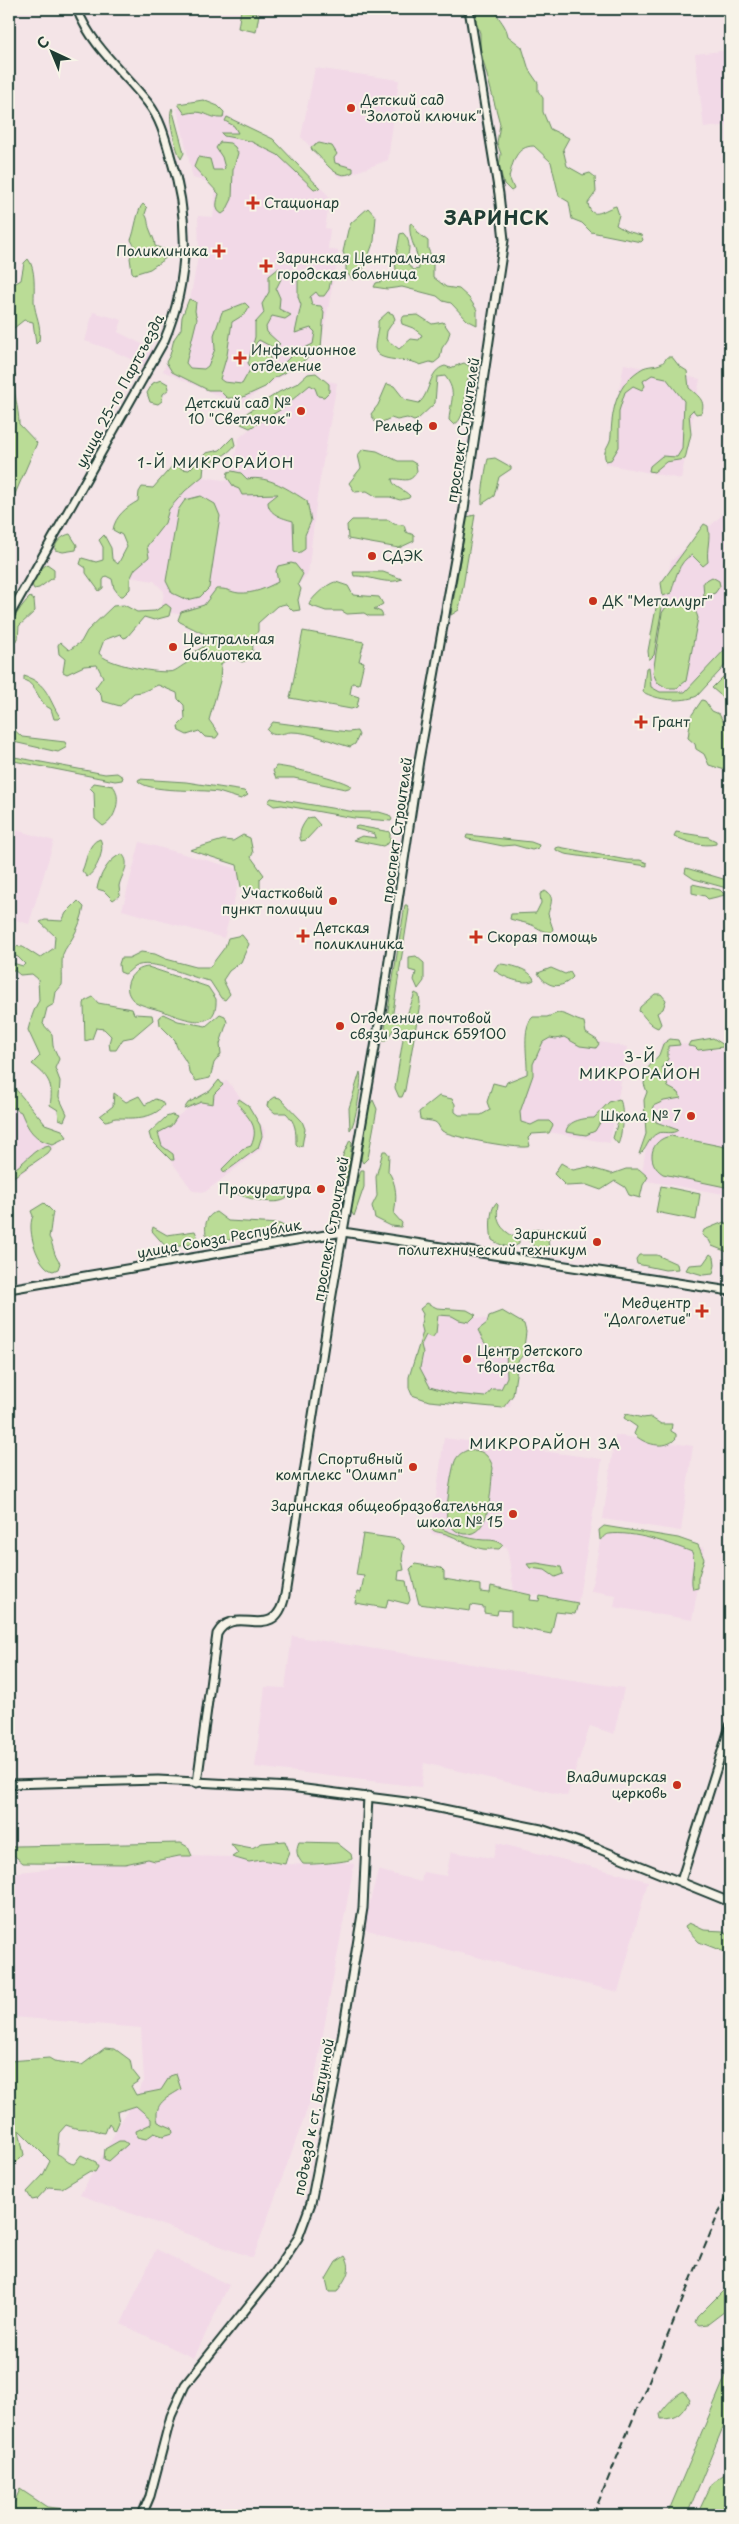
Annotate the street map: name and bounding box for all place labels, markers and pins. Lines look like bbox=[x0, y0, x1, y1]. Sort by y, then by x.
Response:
place label: Детский сад "Золотой ключик" bbox=[360, 89, 482, 126]
marker: Детский сад "Золотой ключик" bbox=[345, 102, 357, 114]
place label: Стационар bbox=[264, 192, 339, 213]
marker: Стационар bbox=[246, 196, 260, 210]
place label: Поликлиника bbox=[116, 240, 208, 261]
marker: Поликлиника bbox=[212, 244, 226, 258]
place label: Заринская Центральная городская больница bbox=[277, 247, 446, 284]
marker: Заринская Центральная городская больница bbox=[259, 259, 273, 273]
place label: Инфекционное отделение bbox=[251, 339, 356, 376]
marker: Инфекционное отделение bbox=[233, 351, 247, 365]
place label: Детский сад № 10 "Светлячок" bbox=[185, 392, 291, 429]
marker: Детский сад № 10 "Светлячок" bbox=[295, 405, 307, 417]
place label: Рельеф bbox=[375, 415, 423, 436]
marker: Рельеф bbox=[427, 420, 439, 432]
place label: СДЭК bbox=[382, 545, 423, 566]
marker: СДЭК bbox=[366, 550, 378, 562]
place label: ДК "Металлург" bbox=[602, 590, 713, 611]
marker: ДК "Металлург" bbox=[587, 595, 599, 607]
place label: Центральная библиотека bbox=[183, 628, 275, 665]
marker: Центральная библиотека bbox=[167, 641, 179, 653]
place label: Грант bbox=[652, 711, 690, 732]
marker: Грант bbox=[634, 715, 648, 729]
place label: Участковый пункт полиции bbox=[222, 882, 323, 919]
marker: Участковый пункт полиции bbox=[327, 895, 339, 907]
place label: Детская поликлиника bbox=[313, 917, 404, 954]
place label: Скорая помощь bbox=[487, 926, 597, 947]
marker: Детская поликлиника bbox=[296, 929, 310, 943]
marker: Скорая помощь bbox=[469, 930, 483, 944]
place label: Отделение почтовой связи Заринск 659100 bbox=[350, 1007, 506, 1044]
marker: Отделение почтовой связи Заринск 659100 bbox=[334, 1020, 346, 1032]
place label: Школа № 7 bbox=[600, 1105, 681, 1126]
marker: Школа № 7 bbox=[685, 1110, 697, 1122]
place label: Прокуратура bbox=[219, 1178, 311, 1199]
marker: Прокуратура bbox=[315, 1183, 327, 1195]
place label: Заринский политехнический техникум bbox=[398, 1223, 587, 1260]
marker: Заринский политехнический техникум bbox=[591, 1236, 603, 1248]
place label: Медцентр "Долголетие" bbox=[604, 1292, 691, 1329]
marker: Медцентр "Долголетие" bbox=[695, 1304, 709, 1318]
place label: Центр детского творчества bbox=[477, 1340, 583, 1377]
marker: Центр детского творчества bbox=[461, 1353, 473, 1365]
place label: Спортивный комплекс "Олимп" bbox=[275, 1448, 403, 1485]
marker: Спортивный комплекс "Олимп" bbox=[407, 1461, 419, 1473]
place label: Заринская общеобразовательная школа № 15 bbox=[271, 1495, 503, 1532]
marker: Заринская общеобразовательная школа № 15 bbox=[507, 1508, 519, 1520]
place label: Владимирская церковь bbox=[567, 1766, 667, 1803]
marker: Владимирская церковь bbox=[671, 1779, 683, 1791]

